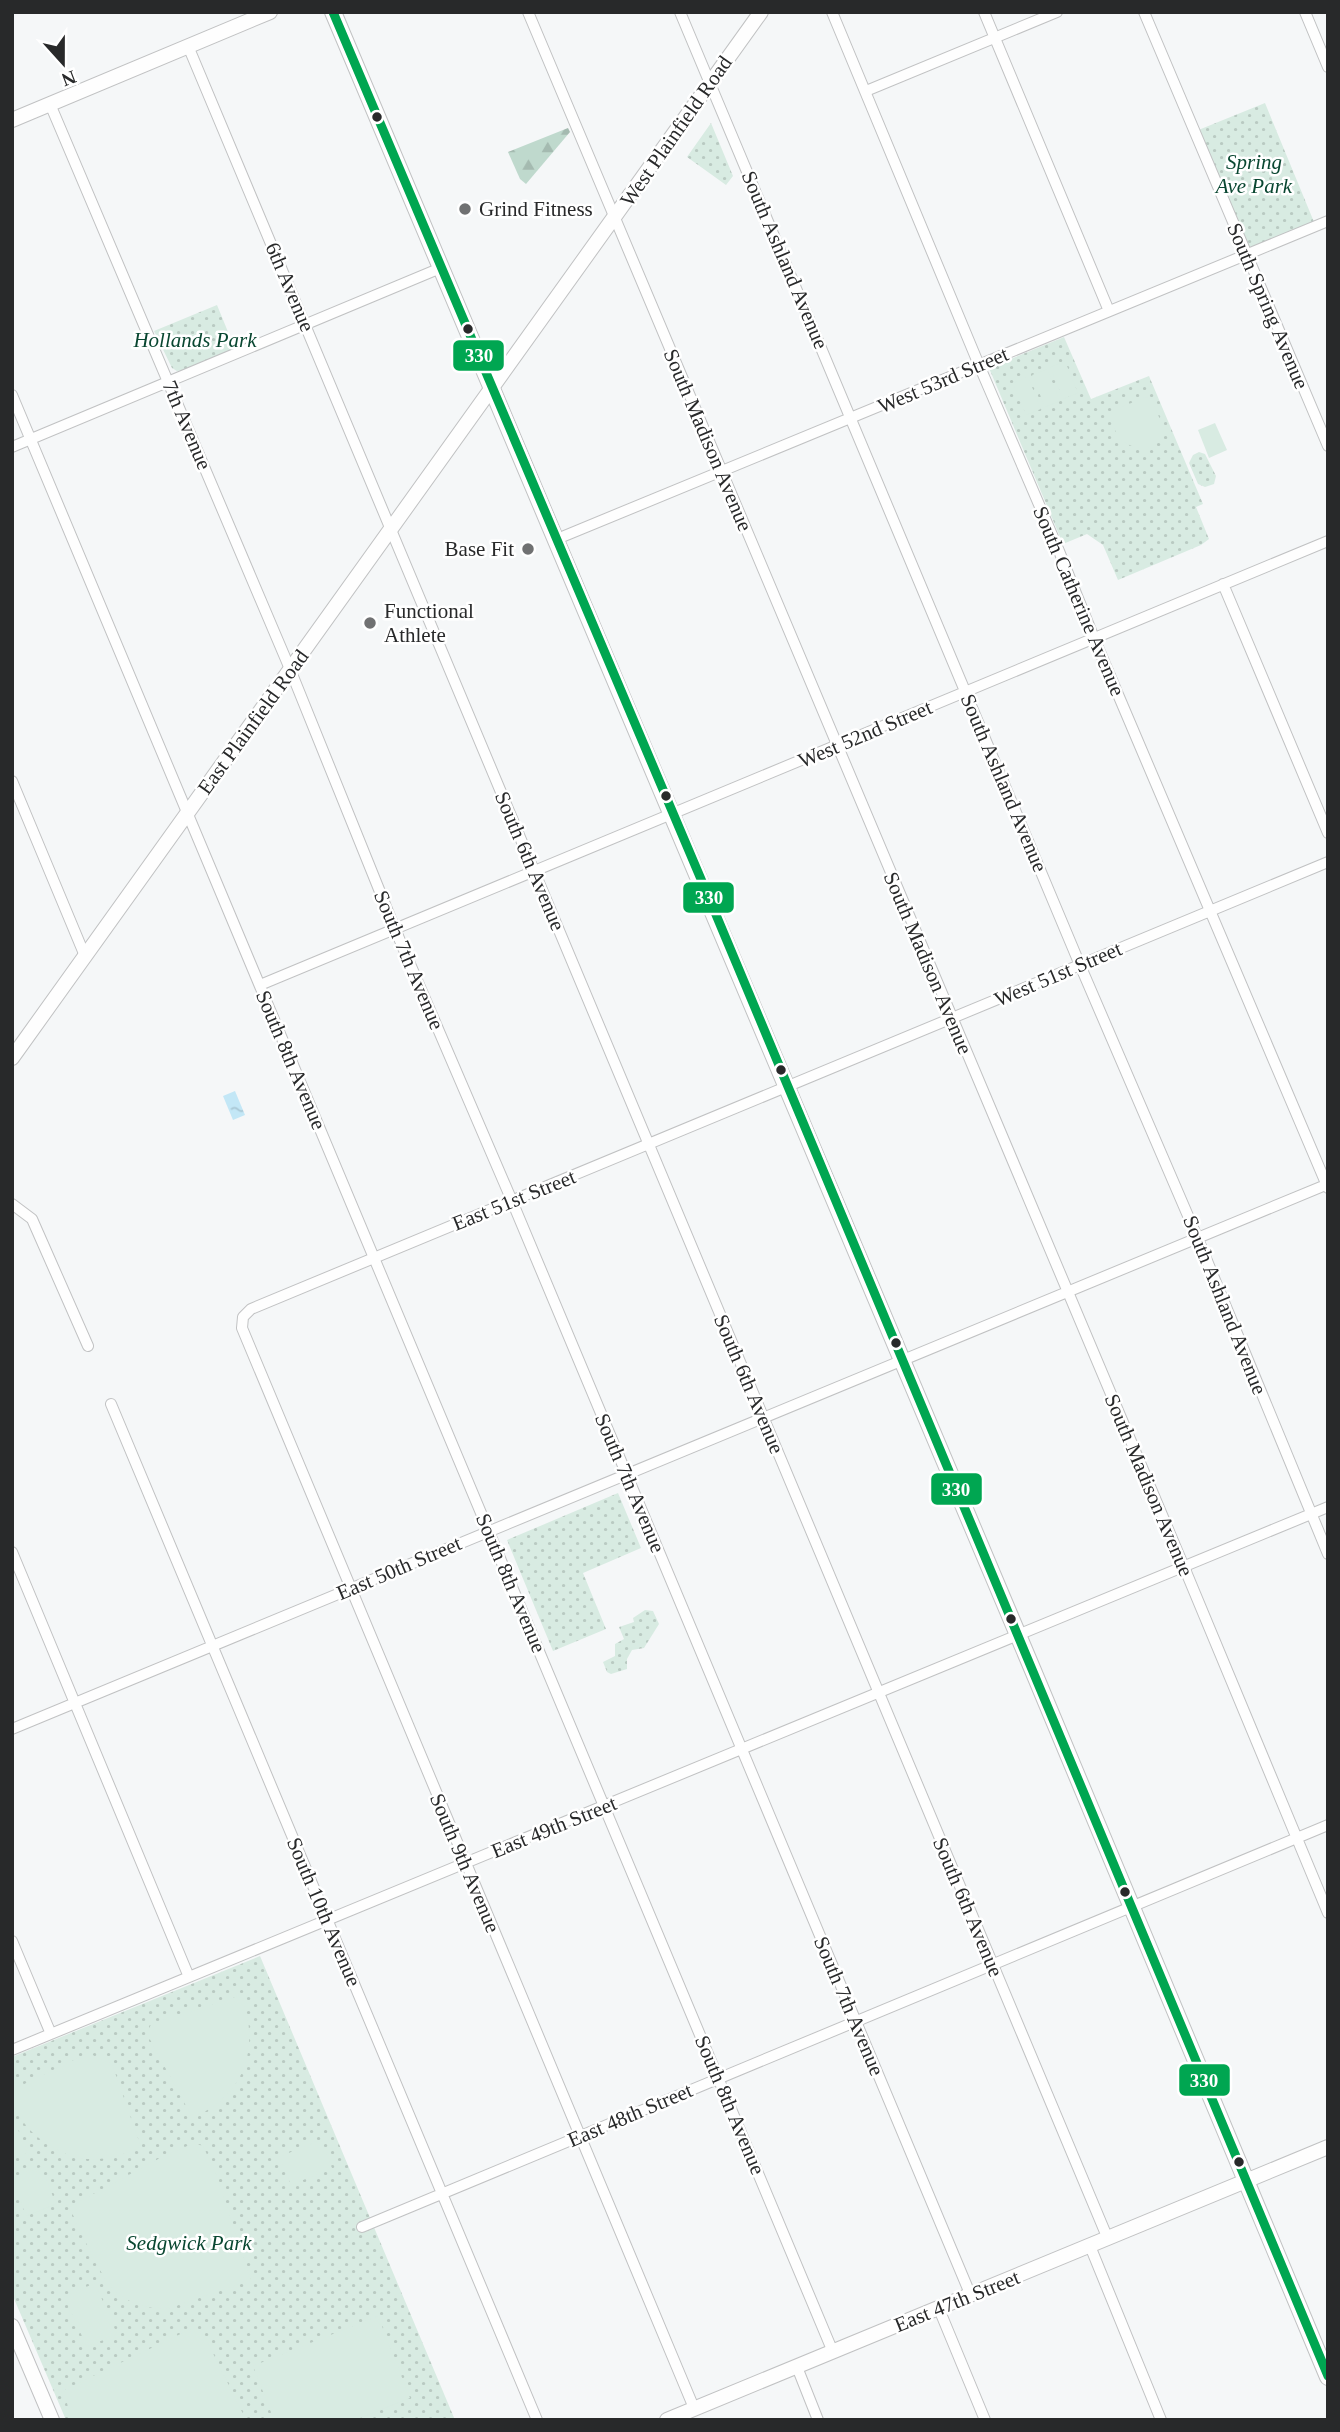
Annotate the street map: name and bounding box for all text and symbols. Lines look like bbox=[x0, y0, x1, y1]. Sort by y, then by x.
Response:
north arrow bbox=[28, 28, 98, 98]
street label: West Plainfield Road bbox=[615, 51, 737, 211]
text: N bbox=[58, 66, 79, 91]
unlabelled marker bbox=[370, 110, 384, 124]
park label: Spring Ave Park bbox=[1214, 150, 1293, 198]
street label: South Ashland Avenue bbox=[737, 167, 833, 353]
place label: Grind Fitness bbox=[479, 197, 593, 221]
marker: Grind Fitness bbox=[457, 201, 473, 217]
street label: South Spring Avenue bbox=[1222, 219, 1314, 393]
street label: 6th Avenue bbox=[260, 239, 320, 335]
unlabelled marker bbox=[461, 322, 475, 336]
park label: Hollands Park bbox=[132, 328, 257, 352]
line badge: 330 bbox=[452, 339, 505, 372]
street label: West 53rd Street bbox=[874, 342, 1012, 418]
text: 330 bbox=[465, 345, 493, 366]
street label: South Madison Avenue bbox=[659, 345, 757, 535]
street label: 7th Avenue bbox=[157, 377, 217, 473]
street label: South Catherine Avenue bbox=[1028, 503, 1130, 699]
place label: Base Fit bbox=[445, 537, 514, 561]
marker: Base Fit bbox=[520, 541, 536, 557]
place label: Functional Athlete bbox=[384, 599, 474, 647]
marker: Functional Athlete bbox=[362, 615, 378, 631]
street label: East Plainfield Road bbox=[193, 645, 314, 799]
street label: South Ashland Avenue bbox=[956, 690, 1052, 876]
street label: West 52nd Street bbox=[795, 695, 936, 773]
street label: South 6th Avenue bbox=[490, 788, 570, 934]
unlabelled marker bbox=[659, 789, 673, 803]
street label: South Madison Avenue bbox=[879, 868, 977, 1058]
line badge: 330 bbox=[682, 881, 735, 914]
street label: South 7th Avenue bbox=[369, 887, 449, 1033]
text: 330 bbox=[695, 887, 723, 908]
street label: West 51st Street bbox=[991, 936, 1125, 1012]
street label: South 8th Avenue bbox=[251, 987, 331, 1133]
unlabelled marker bbox=[774, 1063, 788, 1077]
street label: East 51st Street bbox=[449, 1164, 579, 1236]
street label: South Ashland Avenue bbox=[1178, 1212, 1272, 1398]
street label: South 6th Avenue bbox=[709, 1311, 789, 1457]
unlabelled marker bbox=[889, 1336, 903, 1350]
street label: South Madison Avenue bbox=[1100, 1390, 1198, 1580]
street label: South 7th Avenue bbox=[590, 1410, 670, 1556]
line badge: 330 bbox=[930, 1472, 983, 1506]
text: 330 bbox=[942, 1479, 970, 1500]
street label: South 8th Avenue bbox=[471, 1510, 551, 1656]
street label: East 50th Street bbox=[333, 1531, 465, 1605]
unlabelled marker bbox=[1004, 1612, 1018, 1626]
street label: South 9th Avenue bbox=[425, 1790, 505, 1936]
street label: East 49th Street bbox=[488, 1791, 620, 1863]
street label: South 10th Avenue bbox=[282, 1834, 366, 1990]
street label: South 6th Avenue bbox=[928, 1834, 1008, 1980]
unlabelled marker bbox=[1118, 1885, 1132, 1899]
street label: South 7th Avenue bbox=[809, 1933, 889, 2079]
street label: South 8th Avenue bbox=[690, 2032, 770, 2178]
line badge: 330 bbox=[1178, 2063, 1231, 2097]
text: 330 bbox=[1190, 2070, 1218, 2091]
street label: East 48th Street bbox=[564, 2078, 696, 2152]
unlabelled marker bbox=[1232, 2155, 1246, 2169]
park label: Sedgwick Park bbox=[126, 2231, 252, 2255]
street label: East 47th Street bbox=[891, 2265, 1023, 2337]

